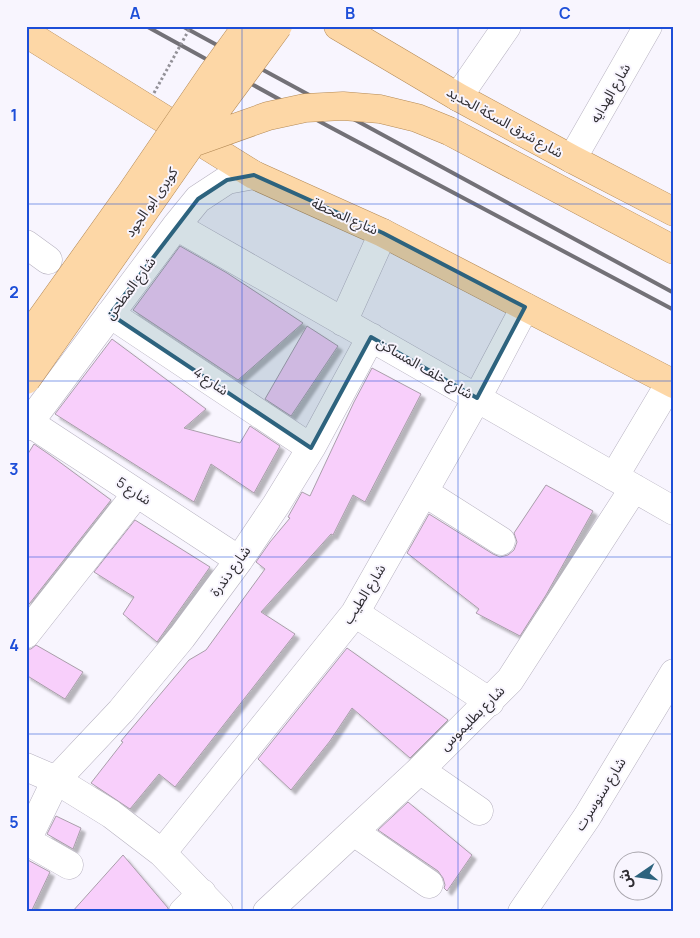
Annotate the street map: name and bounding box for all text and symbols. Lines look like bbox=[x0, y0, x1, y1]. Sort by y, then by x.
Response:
text: A bbox=[130, 2, 141, 24]
text: B bbox=[345, 2, 355, 24]
text: C bbox=[559, 2, 571, 24]
street label: شارع الهدايه bbox=[585, 59, 636, 127]
street label: شارع شرق السكة الحديد bbox=[443, 82, 567, 163]
text: 1 bbox=[10, 104, 18, 126]
street label: كوبرى ابو الجود bbox=[120, 163, 182, 240]
street label: شارع المحطة bbox=[308, 192, 381, 240]
street label: شارع المطحن bbox=[100, 252, 161, 324]
text: 2 bbox=[9, 281, 19, 303]
street label: شارع خلف المساكن bbox=[373, 332, 477, 404]
street label: شارع 4 bbox=[189, 362, 233, 401]
text: 3 bbox=[9, 458, 19, 480]
street label: شارع 5 bbox=[112, 472, 155, 511]
street label: شارع دندرة bbox=[205, 542, 256, 601]
street label: شارع الطيب bbox=[338, 560, 391, 628]
text: 4 bbox=[9, 634, 19, 656]
street label: شارع بطليموس bbox=[435, 681, 510, 756]
street label: شارع سنوسرت bbox=[570, 754, 631, 835]
text: 5 bbox=[9, 811, 19, 833]
north arrow bbox=[612, 850, 662, 900]
text: ش bbox=[613, 868, 636, 891]

